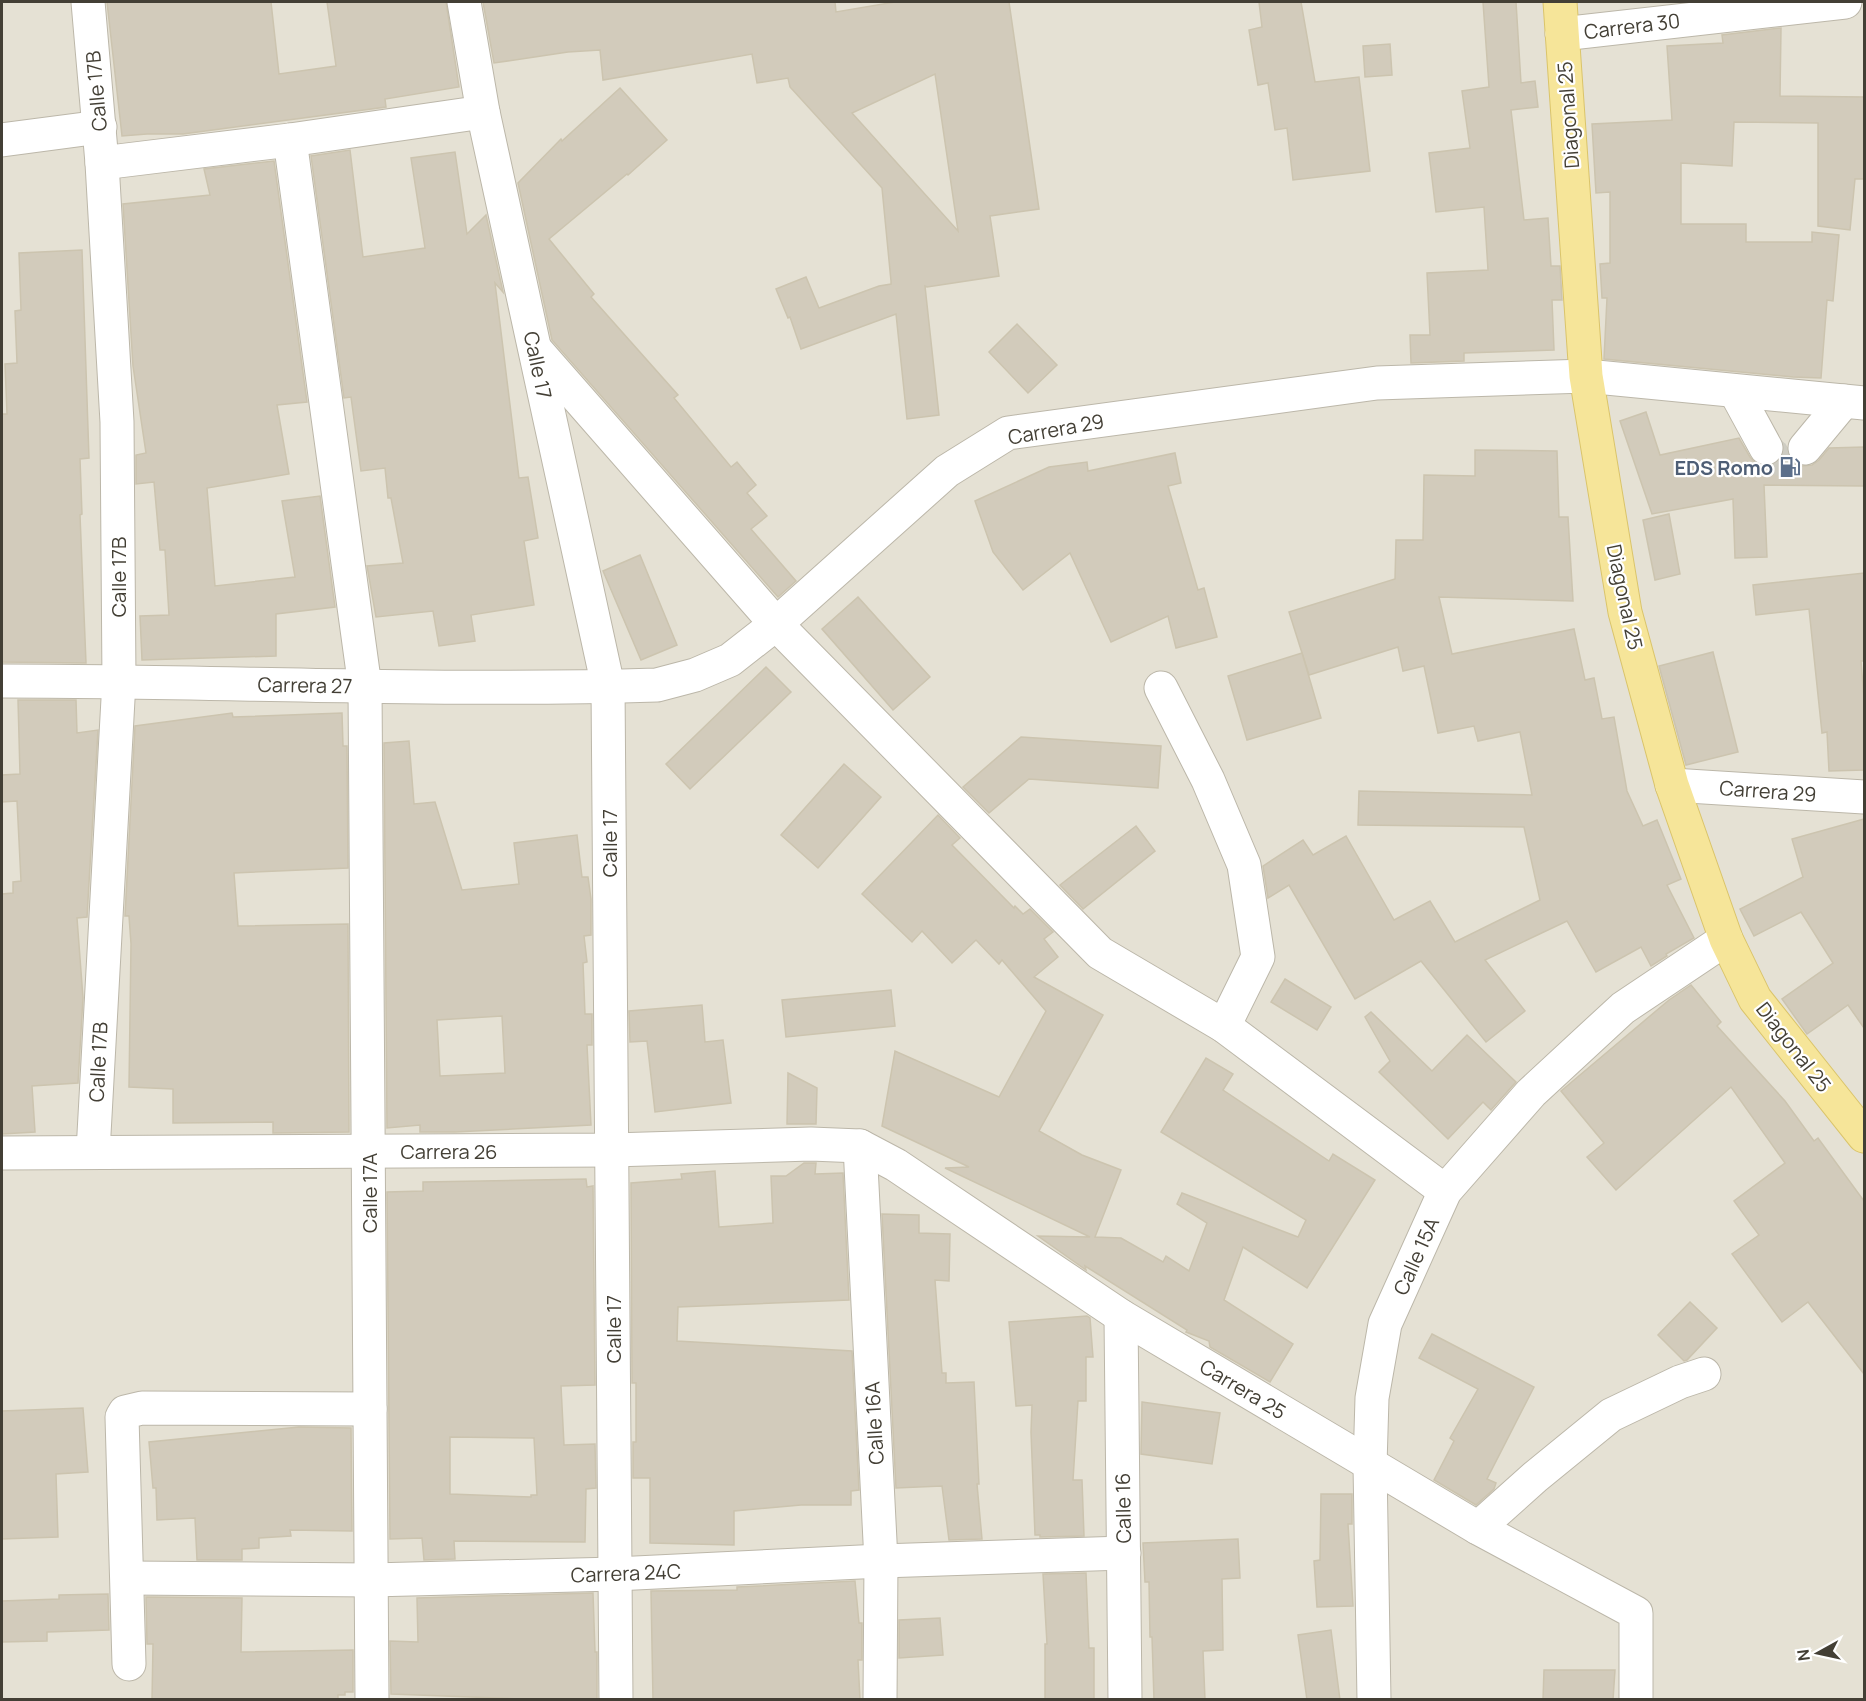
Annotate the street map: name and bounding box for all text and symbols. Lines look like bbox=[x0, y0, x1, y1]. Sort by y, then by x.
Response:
street label: Carrera 30 bbox=[1582, 7, 1682, 45]
street label: Calle 17B bbox=[79, 50, 113, 132]
street label: Diagonal 25 bbox=[1551, 60, 1585, 170]
street label: Calle 17 bbox=[518, 329, 558, 401]
street label: Carrera 29 bbox=[1006, 407, 1106, 451]
place label: EDS Romo bbox=[1674, 454, 1773, 481]
fuel station icon: EDS Romo bbox=[1778, 455, 1802, 479]
street label: Calle 17B bbox=[105, 537, 132, 617]
street label: Diagonal 25 bbox=[1601, 542, 1649, 652]
street label: Carrera 27 bbox=[257, 671, 353, 699]
street label: Carrera 29 bbox=[1719, 774, 1817, 808]
street label: Calle 17 bbox=[596, 809, 623, 877]
street label: Diagonal 25 bbox=[1750, 996, 1838, 1098]
street label: Calle 17B bbox=[82, 1021, 114, 1103]
street label: Carrera 26 bbox=[400, 1138, 498, 1165]
street label: Calle 17A bbox=[356, 1153, 383, 1233]
street label: Calle 15A bbox=[1387, 1213, 1445, 1299]
street label: Calle 17 bbox=[600, 1295, 627, 1363]
street label: Carrera 25 bbox=[1195, 1353, 1291, 1425]
street label: Calle 16A bbox=[858, 1380, 890, 1465]
street label: Calle 16 bbox=[1109, 1472, 1137, 1544]
street label: Carrera 24C bbox=[570, 1558, 682, 1588]
north arrow bbox=[1788, 1623, 1848, 1683]
text: N bbox=[1791, 1648, 1815, 1662]

